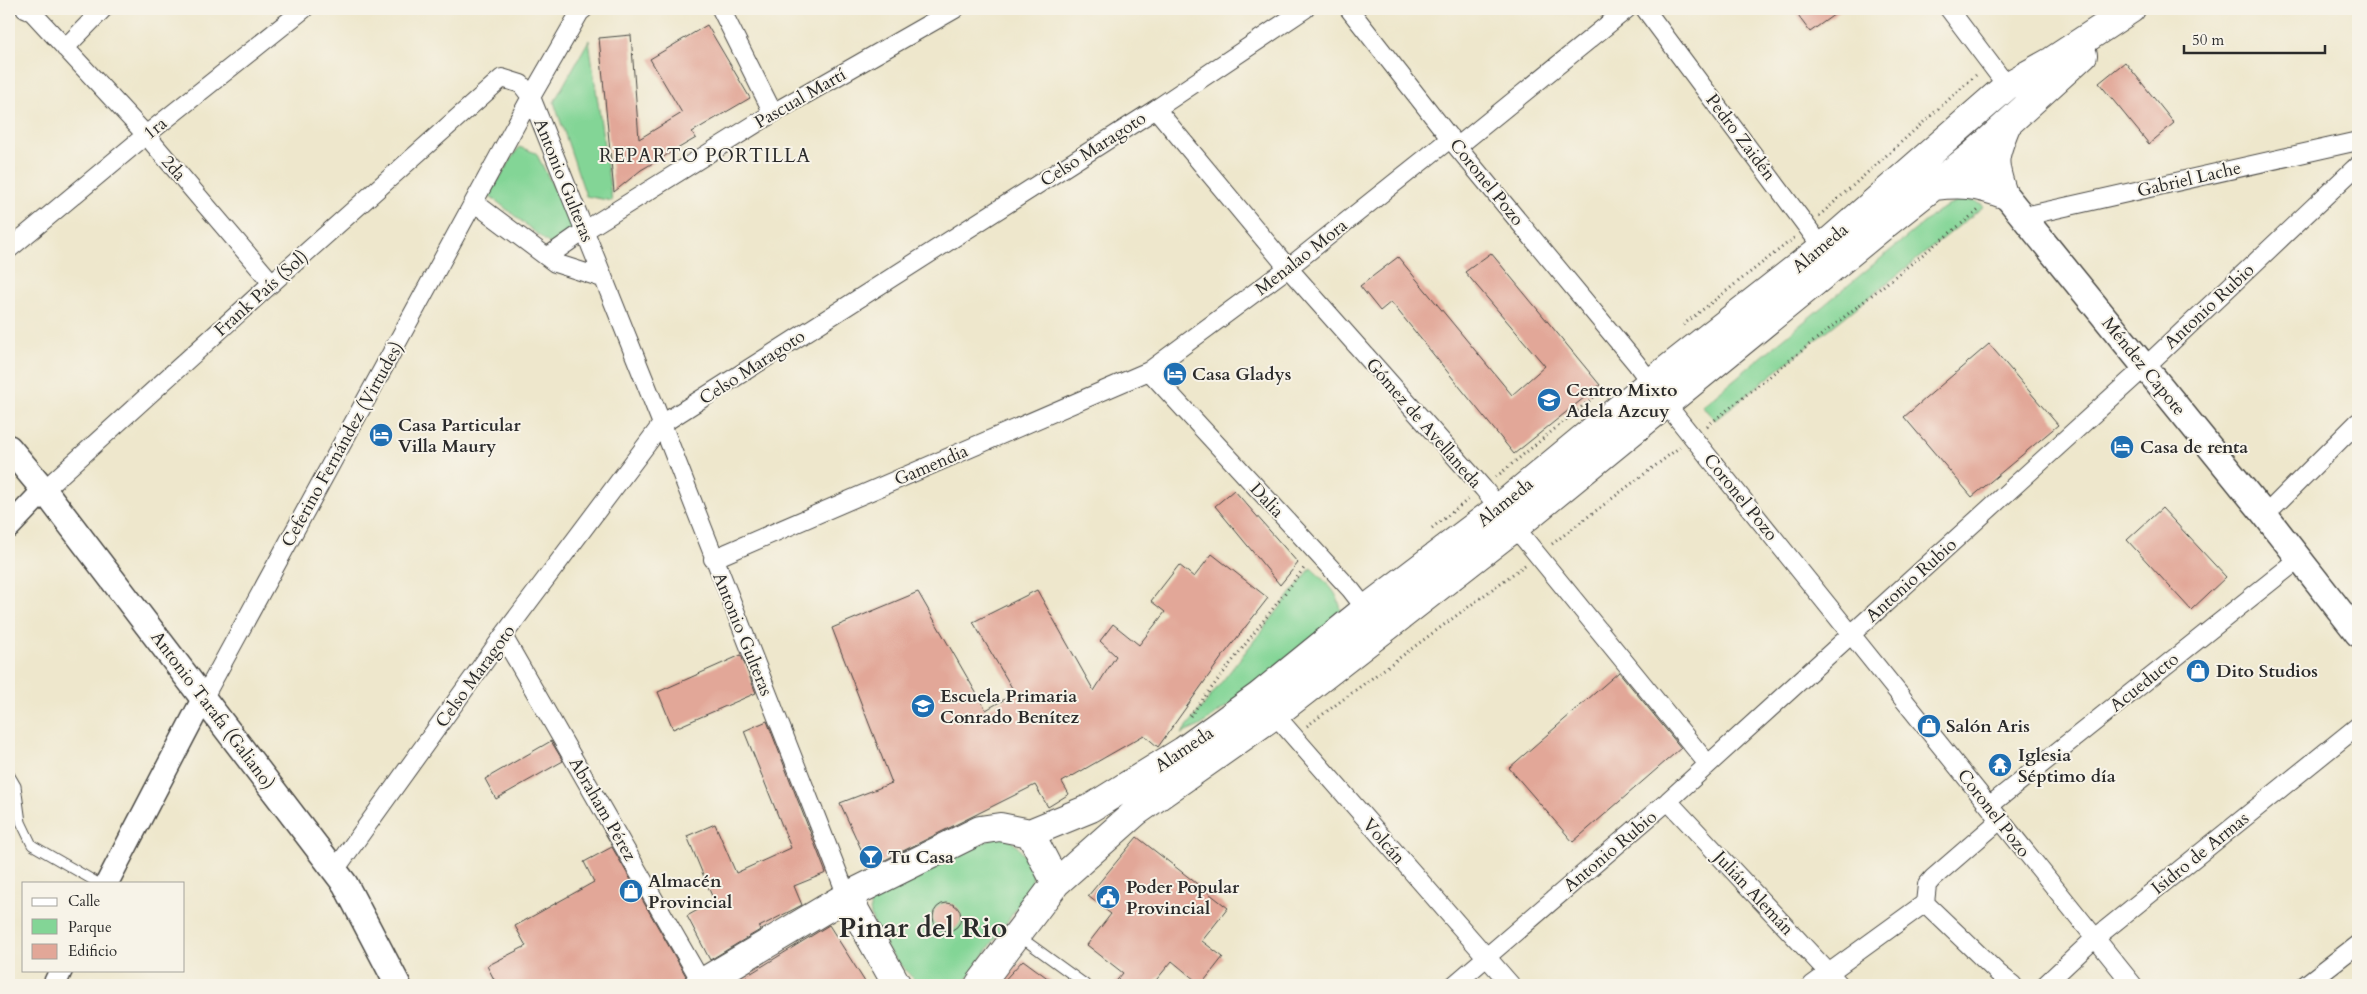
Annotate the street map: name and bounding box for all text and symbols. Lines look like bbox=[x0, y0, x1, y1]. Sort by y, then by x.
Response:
scale bar bbox=[2184, 22, 2326, 54]
text: 50 m bbox=[2192, 30, 2224, 50]
street label: Pascual Martí bbox=[750, 62, 851, 135]
street label: Pedro Zaidén bbox=[1700, 89, 1782, 187]
street label: Celso Maragoto bbox=[1036, 106, 1151, 193]
street label: 1ra bbox=[138, 111, 173, 146]
street label: Antonio Gulteras bbox=[527, 115, 600, 246]
street label: Coronel Pozo bbox=[1444, 133, 1530, 231]
district label: REPARTO PORTILLA bbox=[599, 143, 811, 169]
street label: 2da bbox=[155, 150, 192, 187]
street label: Gabriel Lache bbox=[2135, 155, 2243, 204]
street label: Menalao Mora bbox=[1250, 213, 1353, 301]
street label: Alameda bbox=[1787, 217, 1854, 279]
street label: Frank País (Sol) bbox=[209, 244, 314, 342]
street label: Antonio Rubio bbox=[2159, 258, 2260, 355]
street label: Méndez Capote bbox=[2096, 312, 2191, 421]
street label: Celso Maragoto bbox=[695, 324, 810, 411]
street label: Ceferino Fernández (Virtudes) bbox=[275, 337, 409, 552]
street label: Gómez de Avellaneda bbox=[1360, 353, 1488, 494]
hotel icon: Casa Gladys bbox=[1162, 361, 1188, 387]
place label: Casa Gladys bbox=[1192, 362, 1291, 387]
place label: Centro Mixto Adela Azcuy bbox=[1566, 378, 1677, 424]
school or university icon: Centro Mixto Adela Azcuy bbox=[1536, 387, 1562, 413]
place label: Casa Particular Villa Maury bbox=[398, 413, 522, 459]
hotel icon: Casa Particular Villa Maury bbox=[368, 422, 394, 448]
hotel icon: Casa de renta bbox=[2109, 434, 2135, 460]
place label: Casa de renta bbox=[2140, 435, 2248, 460]
street label: Gamendia bbox=[890, 439, 972, 492]
street label: Coronel Pozo bbox=[1698, 448, 1784, 546]
street label: Alameda bbox=[1472, 472, 1539, 533]
street label: Dalia bbox=[1244, 477, 1290, 524]
street label: Antonio Rubio bbox=[1860, 532, 1963, 628]
street label: Antonio Gulteras bbox=[706, 569, 779, 700]
street label: Celso Maragoto bbox=[430, 620, 521, 733]
street label: Antonio Tarafa (Galiano) bbox=[145, 626, 281, 795]
street label: Acueducto bbox=[2105, 647, 2184, 718]
shop icon: Dito Studios bbox=[2185, 658, 2211, 684]
place label: Dito Studios bbox=[2216, 659, 2318, 684]
place label: Escuela Primaria Conrado Benítez bbox=[940, 684, 1080, 730]
school or university icon: Escuela Primaria Conrado Benítez bbox=[910, 693, 936, 719]
shop icon: Salón Aris bbox=[1916, 713, 1942, 739]
place label: Salón Aris bbox=[1946, 714, 2030, 739]
street label: Alameda bbox=[1150, 720, 1219, 778]
place label: Iglesia Séptimo día bbox=[2018, 743, 2116, 789]
temple icon: Iglesia Séptimo día bbox=[1987, 752, 2013, 778]
street label: Abraham Pérez bbox=[563, 753, 642, 866]
street label: Coronel Pozo bbox=[1951, 764, 2036, 863]
street label: Antonio Rubio bbox=[1558, 805, 1663, 898]
street label: Isidro de Armas bbox=[2146, 806, 2254, 901]
street label: Volcán bbox=[1357, 813, 1411, 870]
street label: Julián Alemán bbox=[1706, 843, 1800, 942]
bar icon: Tu Casa bbox=[858, 844, 884, 870]
place label: Tu Casa bbox=[888, 845, 954, 870]
place label: Almacén Provincial bbox=[648, 869, 732, 915]
place label: Poder Popular Provincial bbox=[1126, 875, 1240, 921]
shop icon: Almacén Provincial bbox=[618, 878, 644, 904]
legend bbox=[22, 882, 185, 972]
public building icon: Poder Popular Provincial bbox=[1095, 884, 1121, 910]
text: Calle bbox=[68, 891, 101, 911]
district label: Pinar del Rio bbox=[839, 909, 1007, 947]
text: Parque bbox=[68, 917, 112, 937]
text: Edificio bbox=[68, 941, 117, 961]

